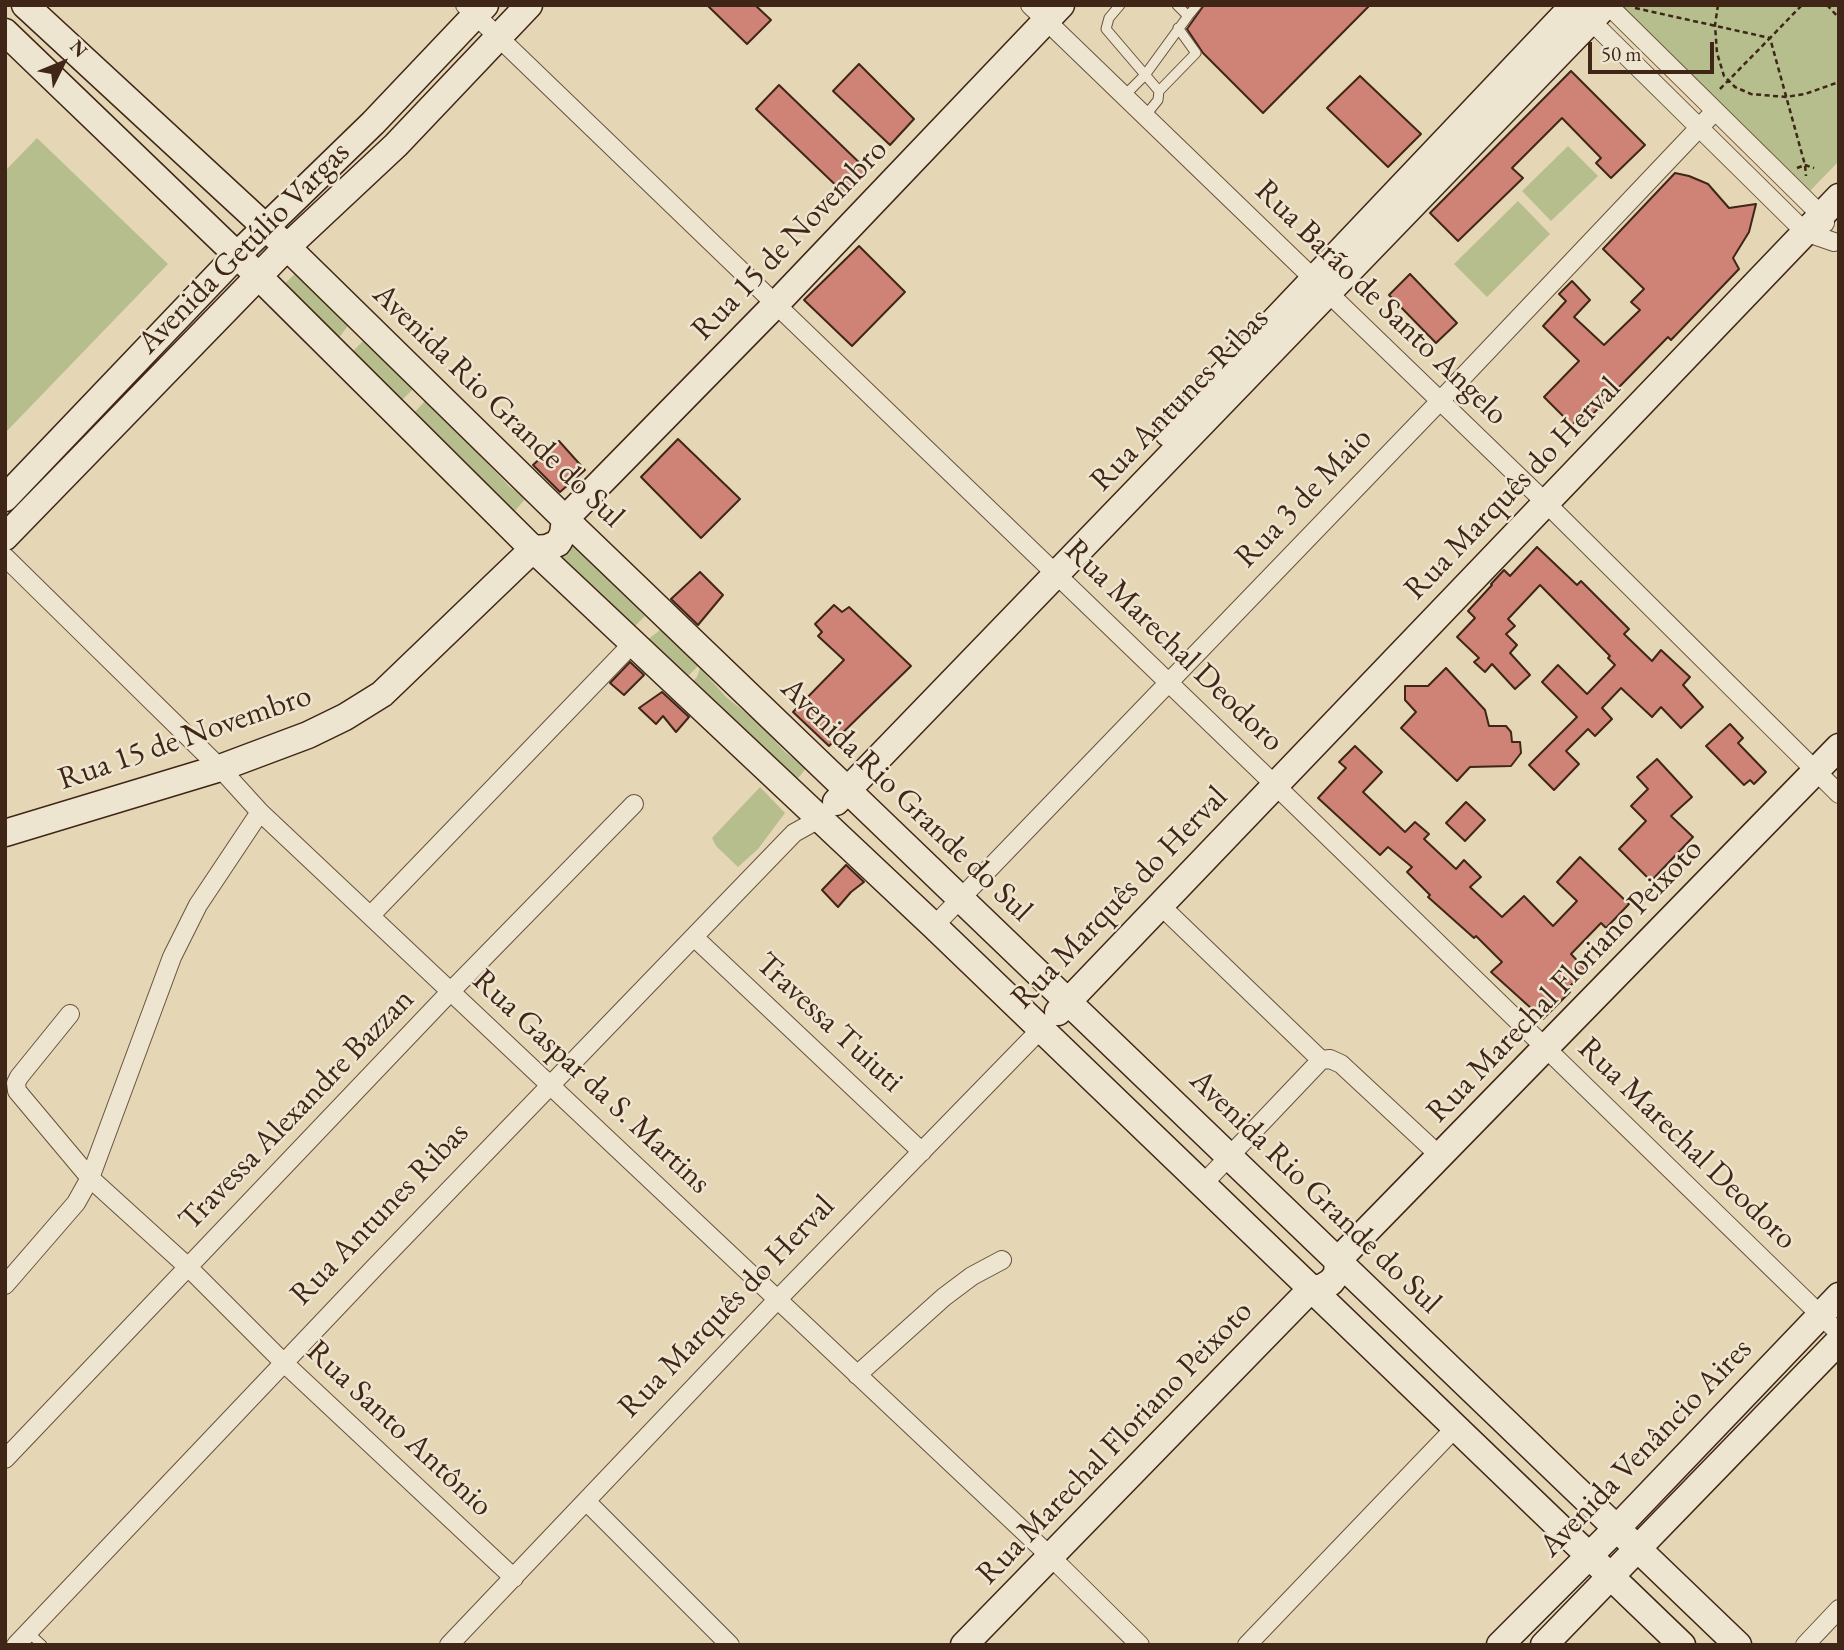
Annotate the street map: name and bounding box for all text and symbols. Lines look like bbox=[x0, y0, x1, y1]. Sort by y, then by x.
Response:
north arrow bbox=[28, 28, 98, 98]
scale bar bbox=[1592, 28, 1718, 72]
text: N bbox=[64, 34, 93, 62]
text: 50 m bbox=[1601, 40, 1642, 67]
street label: Rua 15 de Novembro bbox=[684, 131, 896, 349]
street label: Avenida Getúlio Vargas bbox=[130, 134, 358, 362]
street label: Rua Barão de Santo Angelo bbox=[1246, 172, 1516, 434]
street label: Avenida Rio Grande do Sul bbox=[364, 276, 632, 536]
street label: Rua Antunes Ribas bbox=[1083, 300, 1277, 500]
street label: Rua Marquês do Herval bbox=[1397, 370, 1629, 608]
street label: Rua 3 de Maio bbox=[1228, 420, 1380, 576]
street label: Rua Marechal Deodoro bbox=[1056, 532, 1292, 760]
street label: Avenida Rio Grande do Sul bbox=[772, 670, 1040, 930]
street label: Rua 15 de Novembro bbox=[53, 677, 317, 799]
street label: Rua Marquês do Herval bbox=[1004, 779, 1236, 1017]
street label: Rua Marechal Floriano Peixoto bbox=[1419, 831, 1711, 1131]
street label: Travessa Tuiuti bbox=[747, 945, 911, 1101]
street label: Rua Gaspar da S. Martins bbox=[464, 962, 718, 1202]
street label: Travessa Alexandre Bazzan bbox=[171, 981, 423, 1239]
street label: Rua Marechal Deodoro bbox=[1569, 1030, 1805, 1258]
street label: Avenida Rio Grande do Sul bbox=[1181, 1062, 1449, 1322]
street label: Rua Antunes Ribas bbox=[283, 1114, 477, 1314]
street label: Rua Marquês do Herval bbox=[611, 1188, 843, 1426]
street label: Rua Marechal Floriano Peixoto bbox=[969, 1293, 1261, 1593]
street label: Avenida Venâncio Aires bbox=[1532, 1330, 1760, 1566]
street label: Rua Santo Antônio bbox=[298, 1333, 500, 1525]

